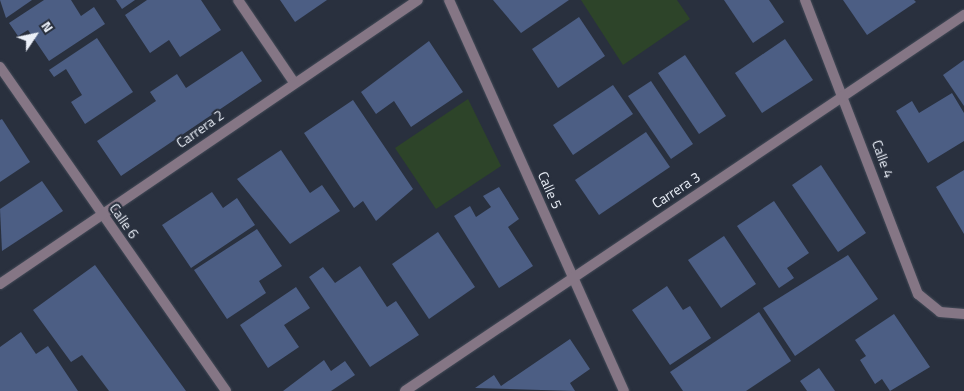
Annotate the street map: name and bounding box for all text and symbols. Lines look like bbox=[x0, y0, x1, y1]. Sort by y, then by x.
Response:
north arrow bbox=[10, 10, 60, 60]
text: N bbox=[36, 16, 59, 36]
street label: Carrera 2 bbox=[173, 107, 227, 151]
street label: Calle 4 bbox=[868, 138, 898, 180]
street label: Carrera 3 bbox=[649, 168, 703, 212]
street label: Calle 5 bbox=[534, 169, 566, 211]
street label: Calle 6 bbox=[106, 200, 142, 242]

